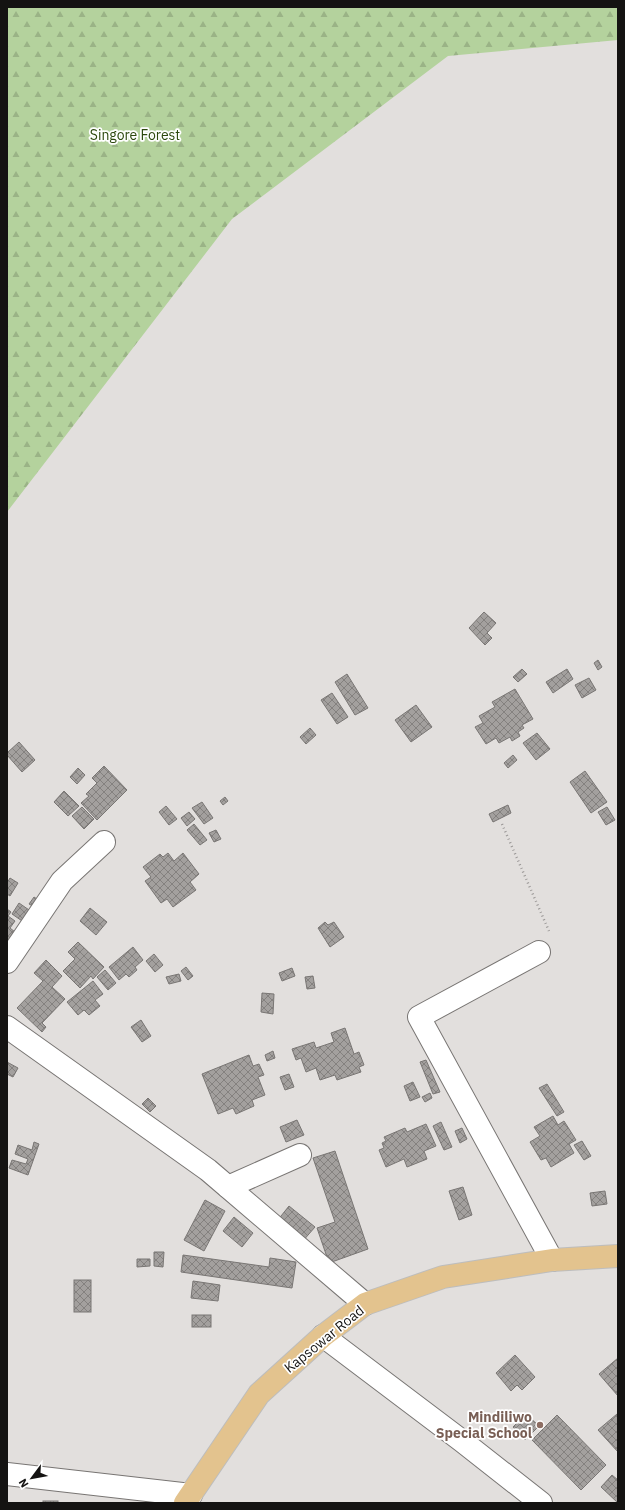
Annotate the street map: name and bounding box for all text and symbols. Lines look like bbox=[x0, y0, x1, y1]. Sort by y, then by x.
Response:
park label: Singore Forest bbox=[90, 126, 180, 144]
street label: Kapsowar Road bbox=[280, 1301, 368, 1377]
place label: Mindiliwo Special School bbox=[436, 1408, 532, 1442]
marker: Mindiliwo Special School bbox=[535, 1420, 545, 1430]
north arrow bbox=[12, 1458, 52, 1498]
text: N bbox=[15, 1476, 32, 1490]

